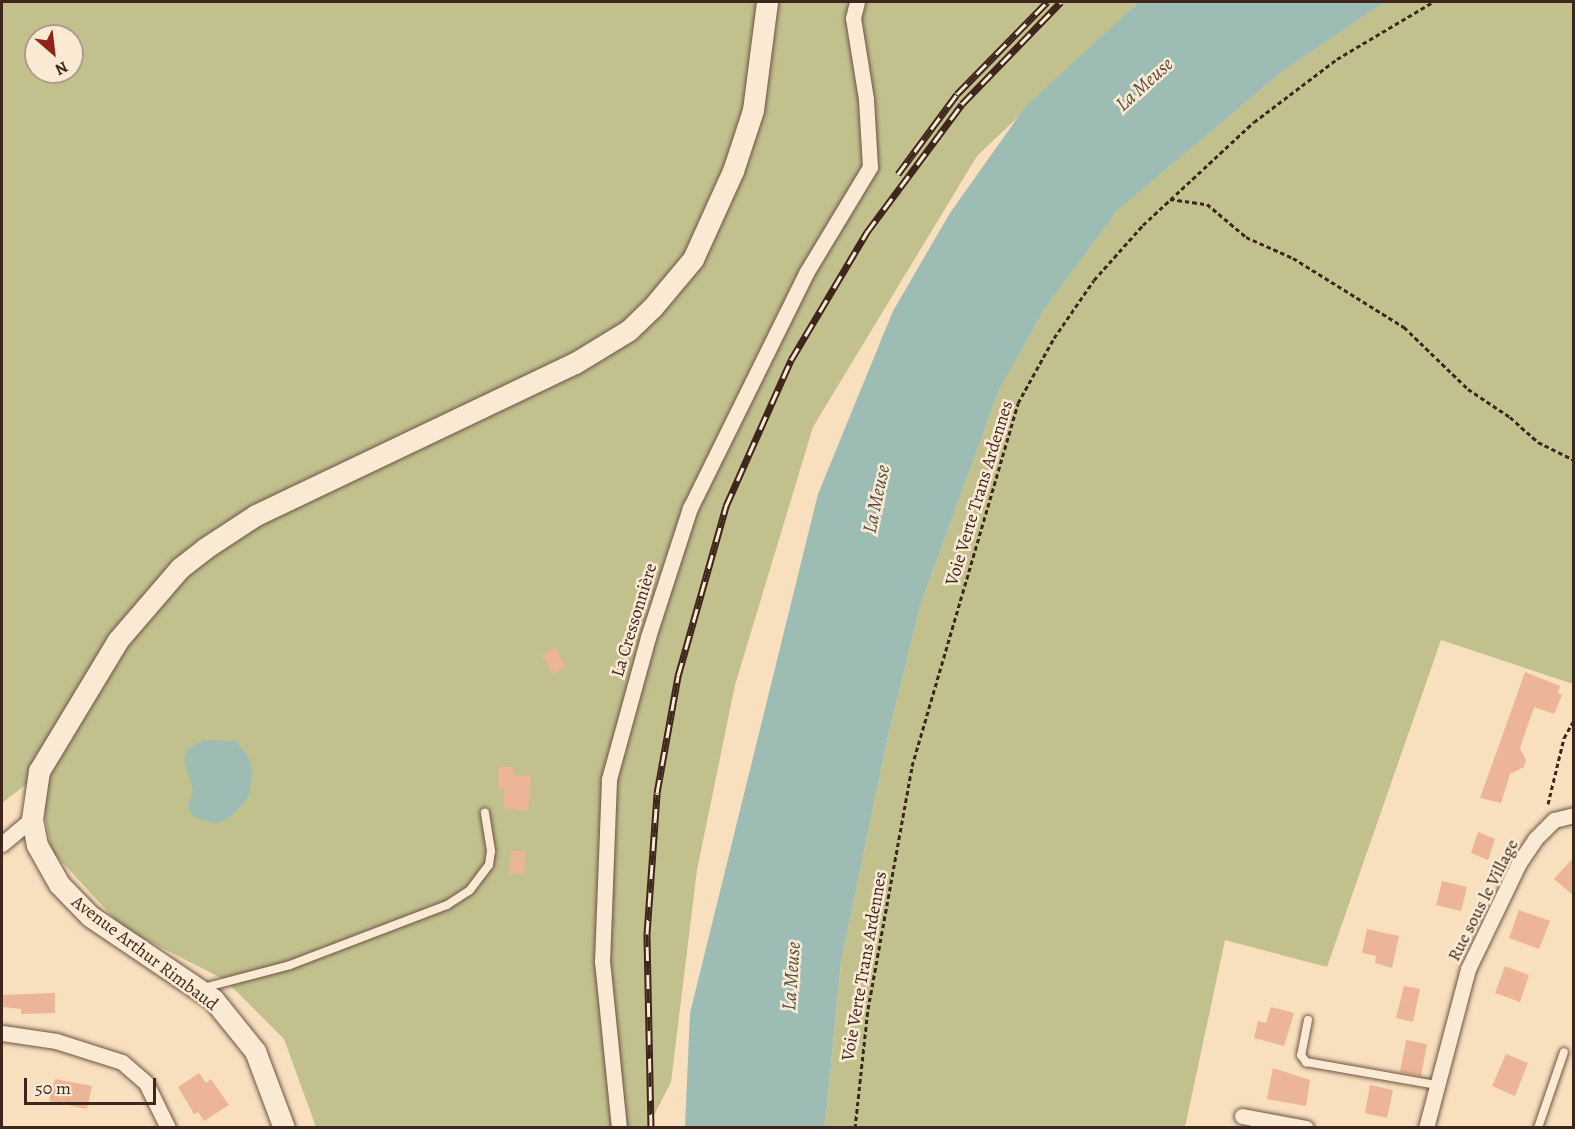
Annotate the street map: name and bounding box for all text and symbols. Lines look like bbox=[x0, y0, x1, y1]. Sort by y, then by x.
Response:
north arrow bbox=[24, 24, 84, 84]
water label: La Meuse bbox=[1110, 52, 1178, 116]
text: N bbox=[51, 56, 72, 81]
street label: Voie Verte Trans Ardennes bbox=[941, 398, 1017, 588]
water label: La Meuse bbox=[857, 463, 895, 535]
street label: La Cressonnière bbox=[606, 560, 662, 680]
street label: Rue sous le Village bbox=[1443, 835, 1523, 965]
street label: Voie Verte Trans Ardennes bbox=[837, 870, 891, 1062]
street label: Avenue Arthur Rimbaud bbox=[68, 891, 222, 1015]
water label: La Meuse bbox=[777, 941, 805, 1011]
scale bar bbox=[27, 1066, 159, 1104]
text: 50 m bbox=[35, 1076, 71, 1100]

